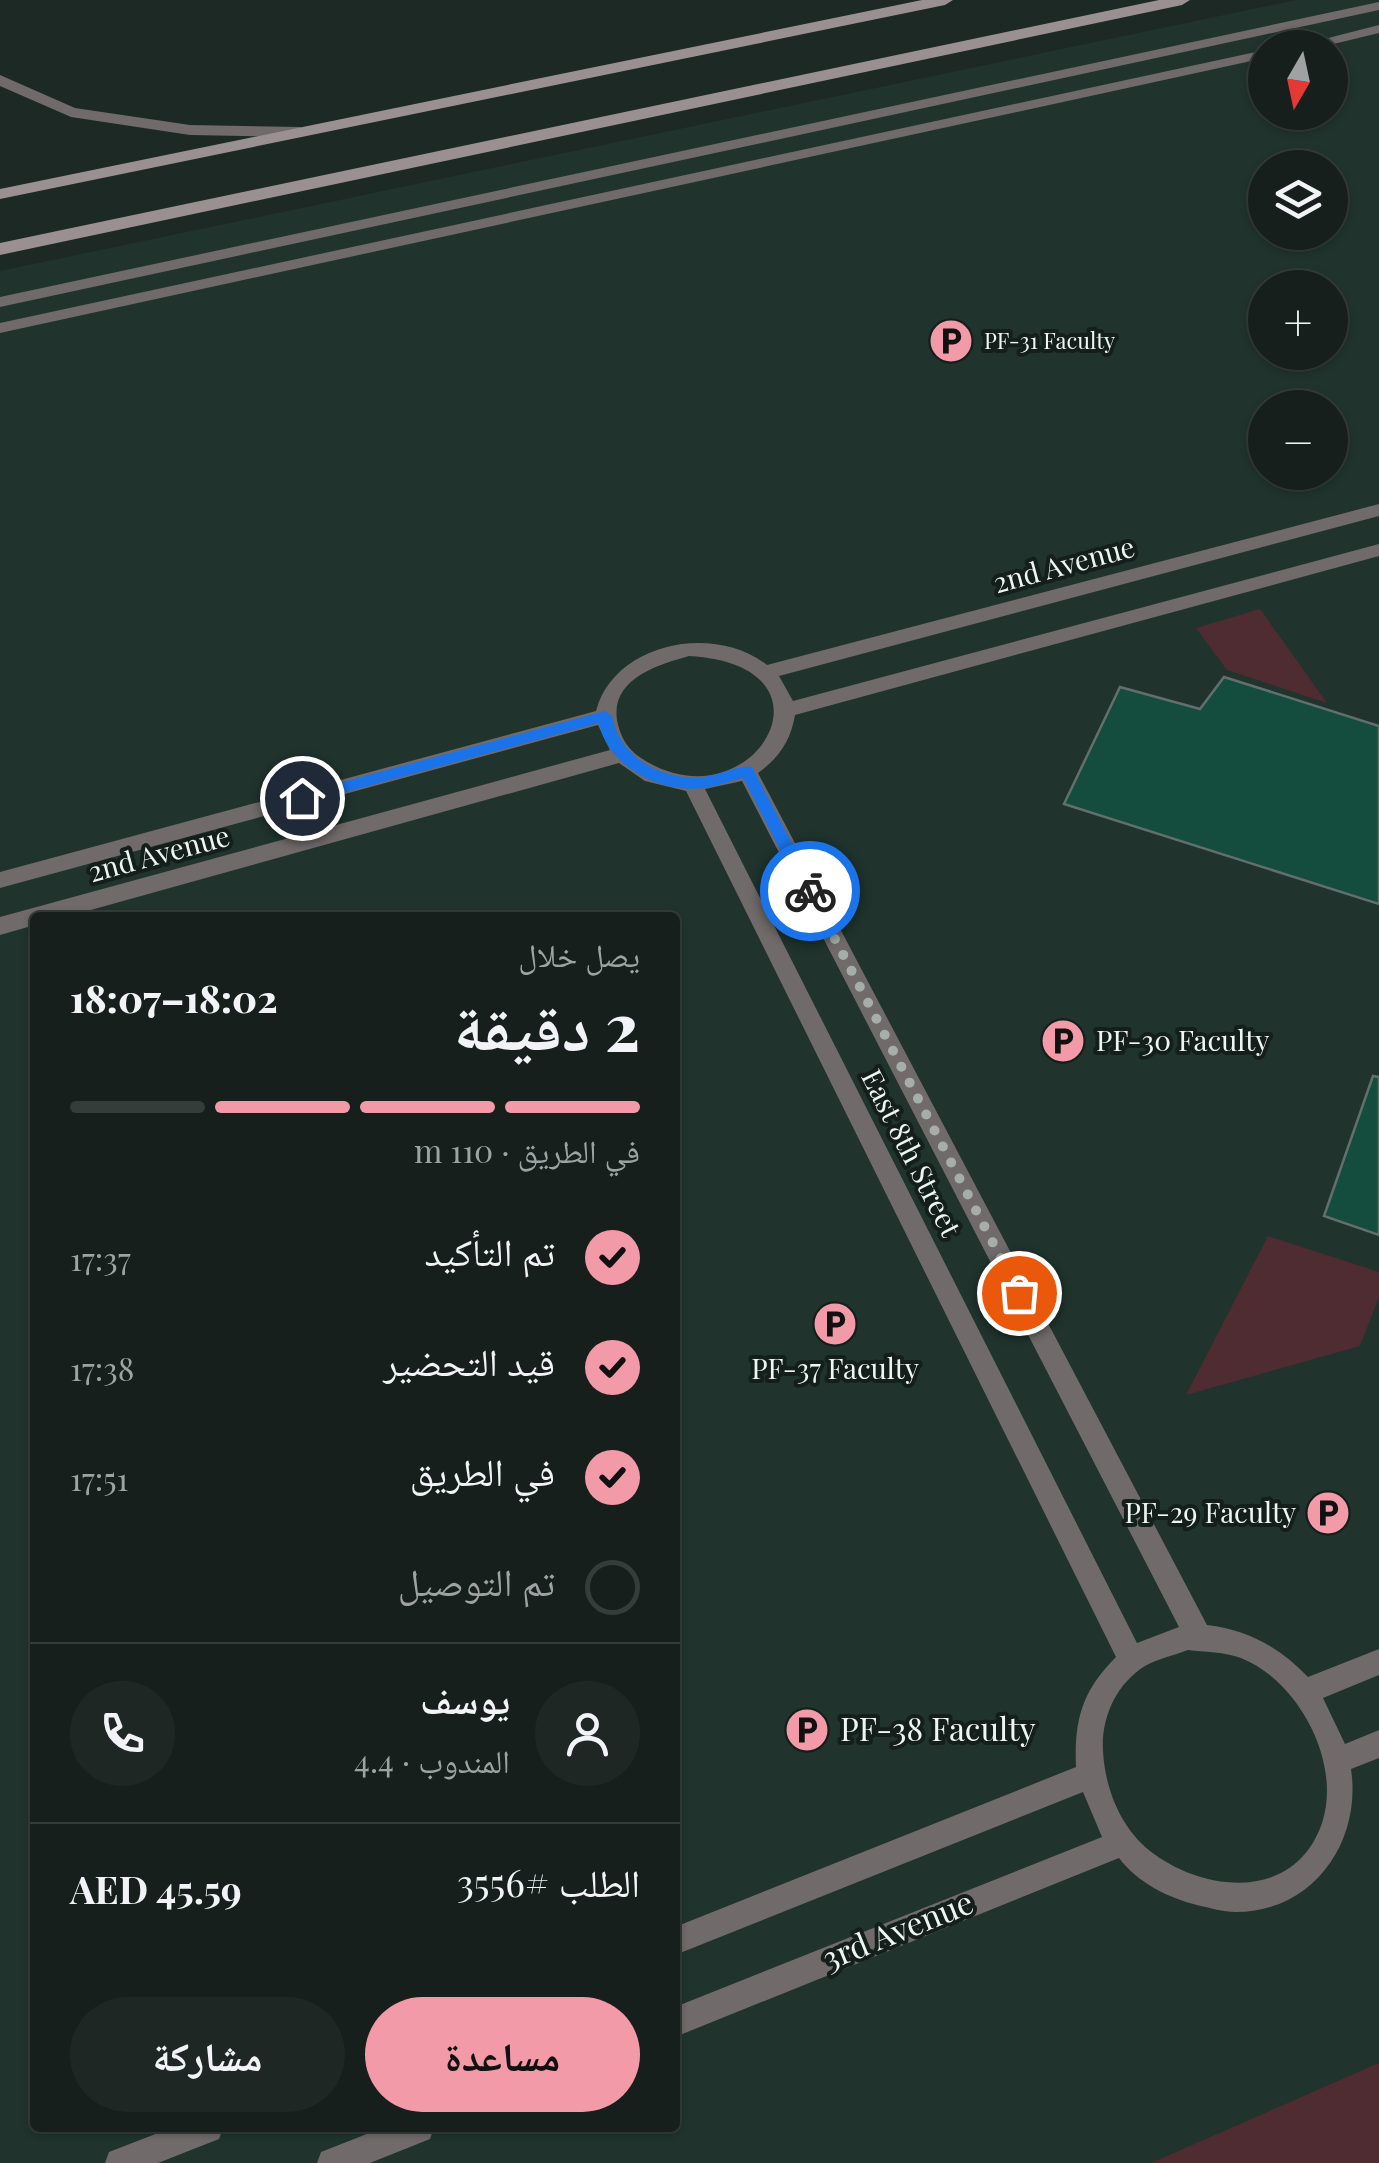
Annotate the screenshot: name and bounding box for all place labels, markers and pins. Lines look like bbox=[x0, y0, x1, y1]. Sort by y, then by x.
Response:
parking icon: PF-31 Faculty bbox=[928, 318, 974, 364]
place label: PF-31 Faculty bbox=[984, 325, 1115, 355]
pin bbox=[260, 756, 345, 841]
parking icon: PF-30 Faculty bbox=[1040, 1018, 1086, 1064]
place label: PF-30 Faculty bbox=[1096, 1021, 1269, 1058]
pin bbox=[977, 1251, 1062, 1336]
parking icon: PF-37 Faculty bbox=[812, 1301, 858, 1347]
place label: PF-37 Faculty bbox=[751, 1349, 919, 1386]
parking icon: PF-29 Faculty bbox=[1305, 1490, 1351, 1536]
place label: PF-29 Faculty bbox=[1124, 1493, 1296, 1530]
place label: PF-38 Faculty bbox=[840, 1706, 1036, 1749]
parking icon: PF-38 Faculty bbox=[784, 1707, 830, 1753]

